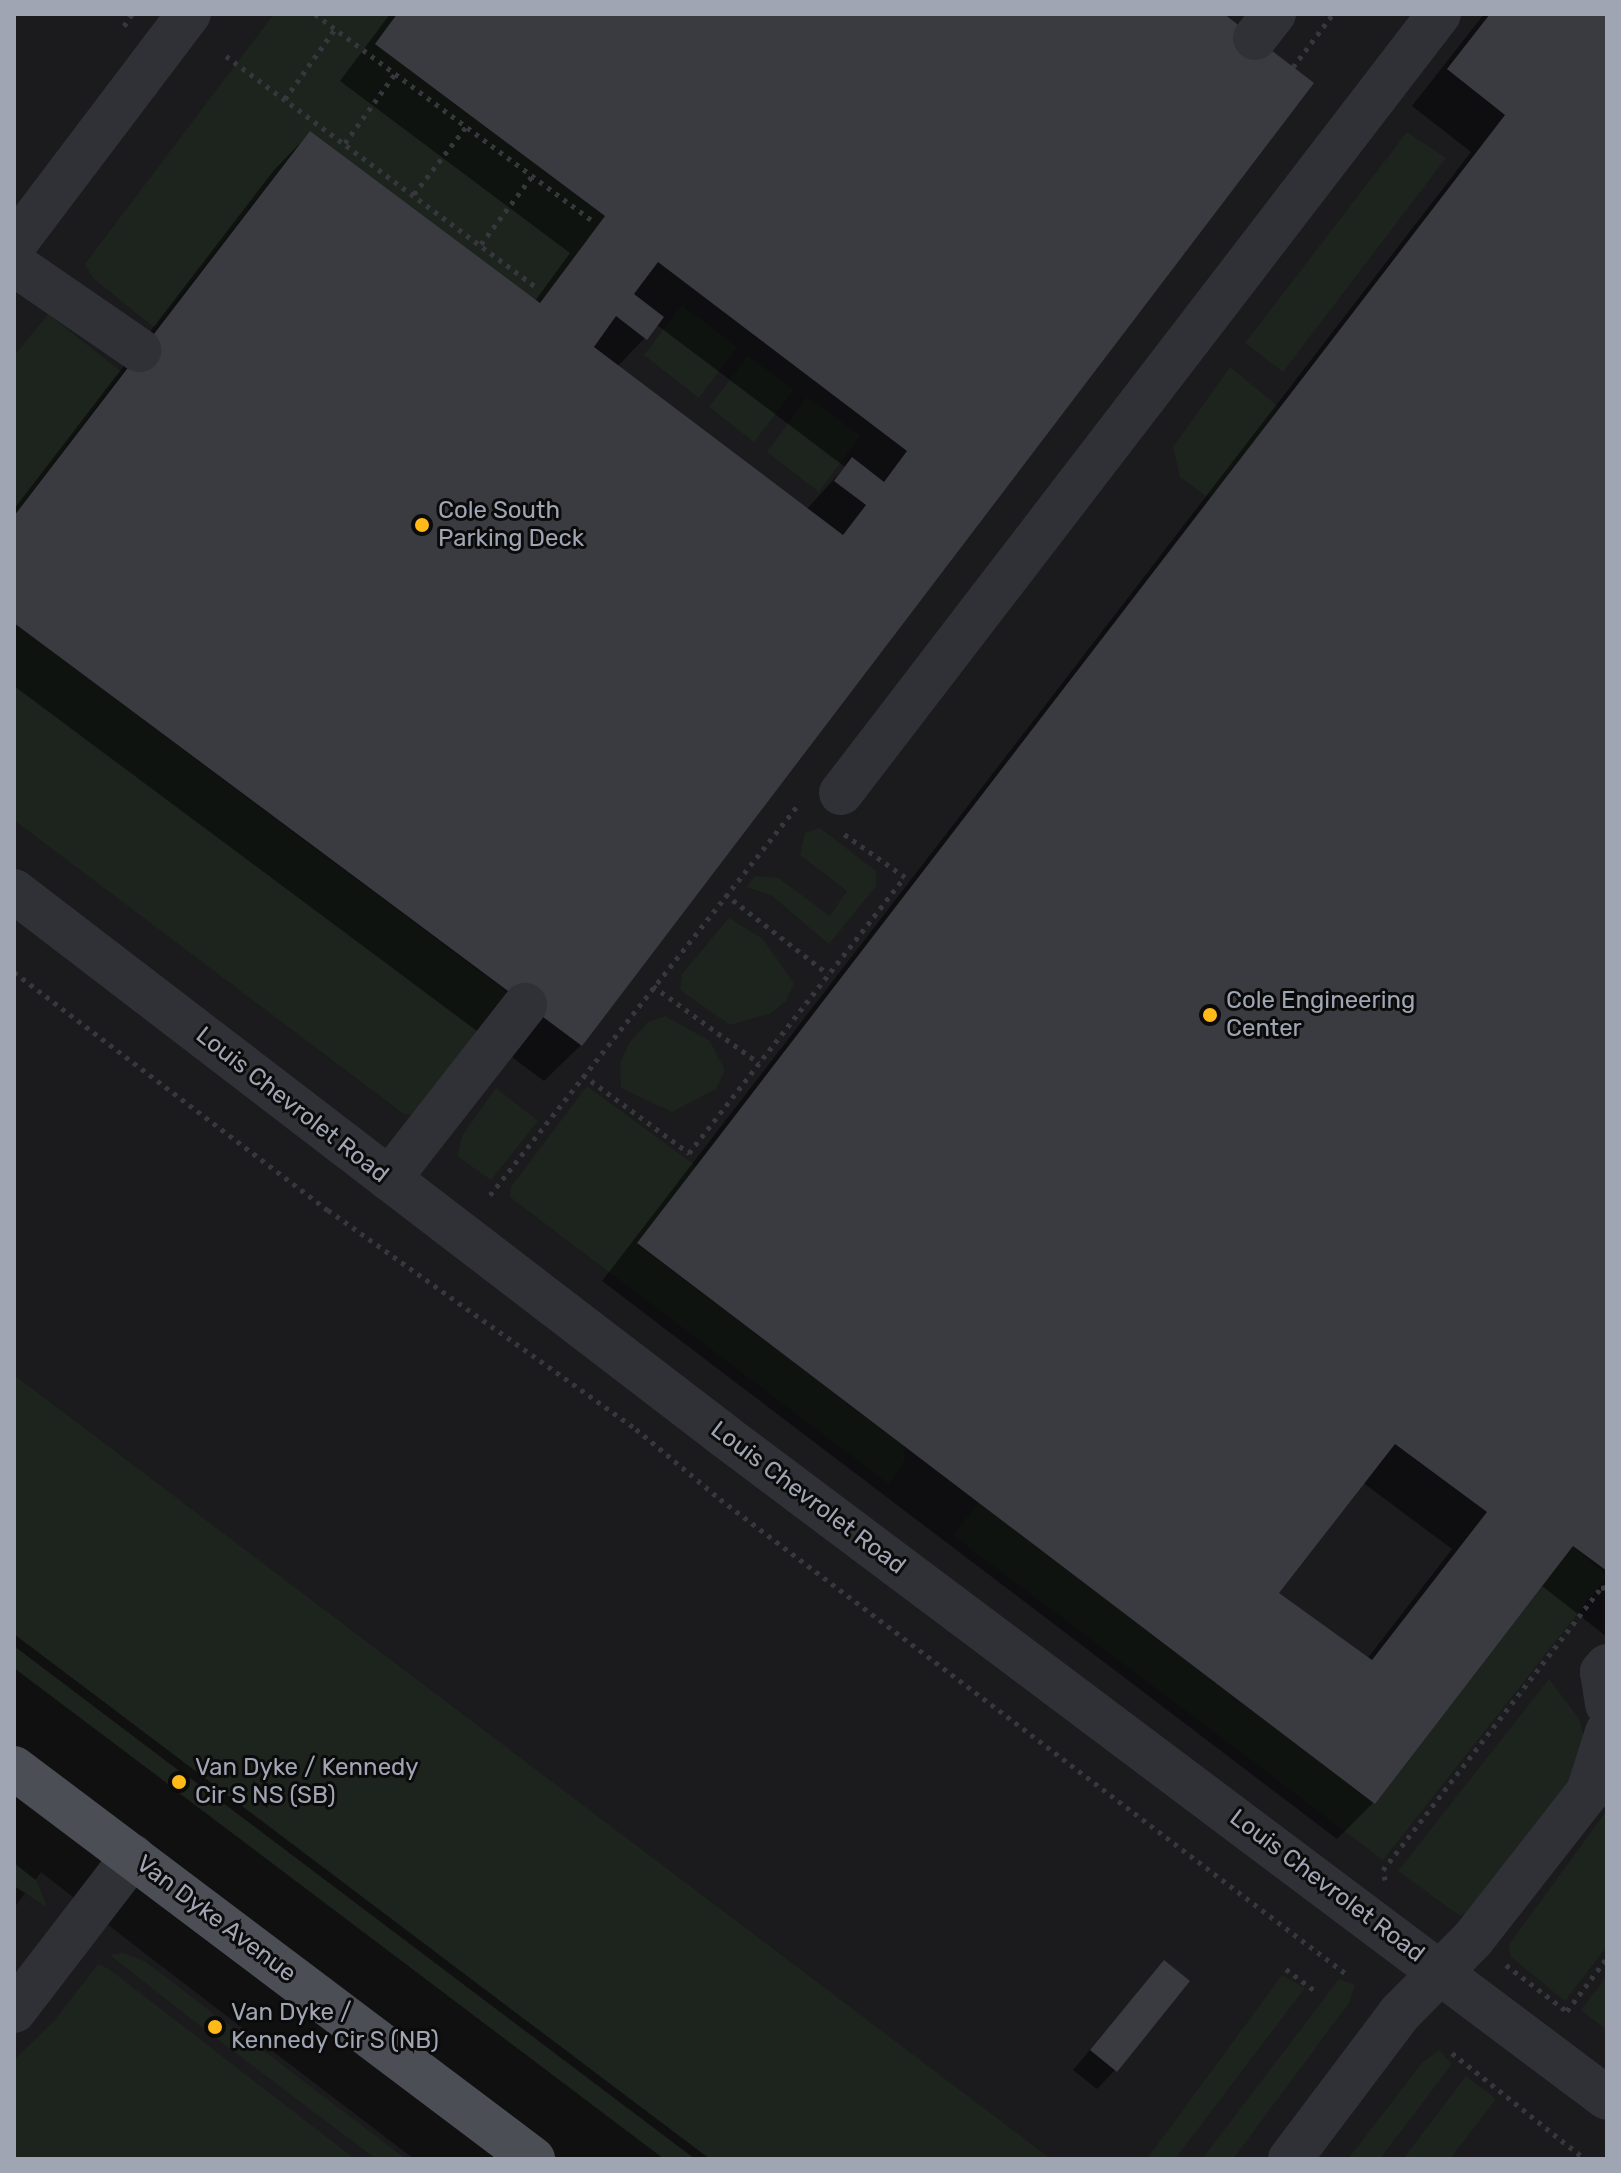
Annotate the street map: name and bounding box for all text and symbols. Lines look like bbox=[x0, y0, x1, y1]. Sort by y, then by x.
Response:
place label: Cole South Parking Deck bbox=[438, 497, 584, 553]
marker: Cole South Parking Deck bbox=[413, 516, 431, 534]
place label: Cole Engineering Center bbox=[1226, 987, 1415, 1043]
marker: Cole Engineering Center bbox=[1201, 1006, 1219, 1024]
street label: Louis Chevrolet Road bbox=[190, 1021, 394, 1189]
street label: Louis Chevrolet Road bbox=[705, 1415, 911, 1581]
place label: Van Dyke / Kennedy Cir S NS (SB) bbox=[195, 1754, 419, 1810]
marker: Van Dyke / Kennedy Cir S NS (SB) bbox=[170, 1773, 188, 1791]
street label: Louis Chevrolet Road bbox=[1224, 1803, 1430, 1969]
street label: Van Dyke Avenue bbox=[130, 1849, 302, 1989]
place label: Van Dyke / Kennedy Cir S (NB) bbox=[231, 1999, 440, 2055]
marker: Van Dyke / Kennedy Cir S (NB) bbox=[206, 2018, 224, 2036]

